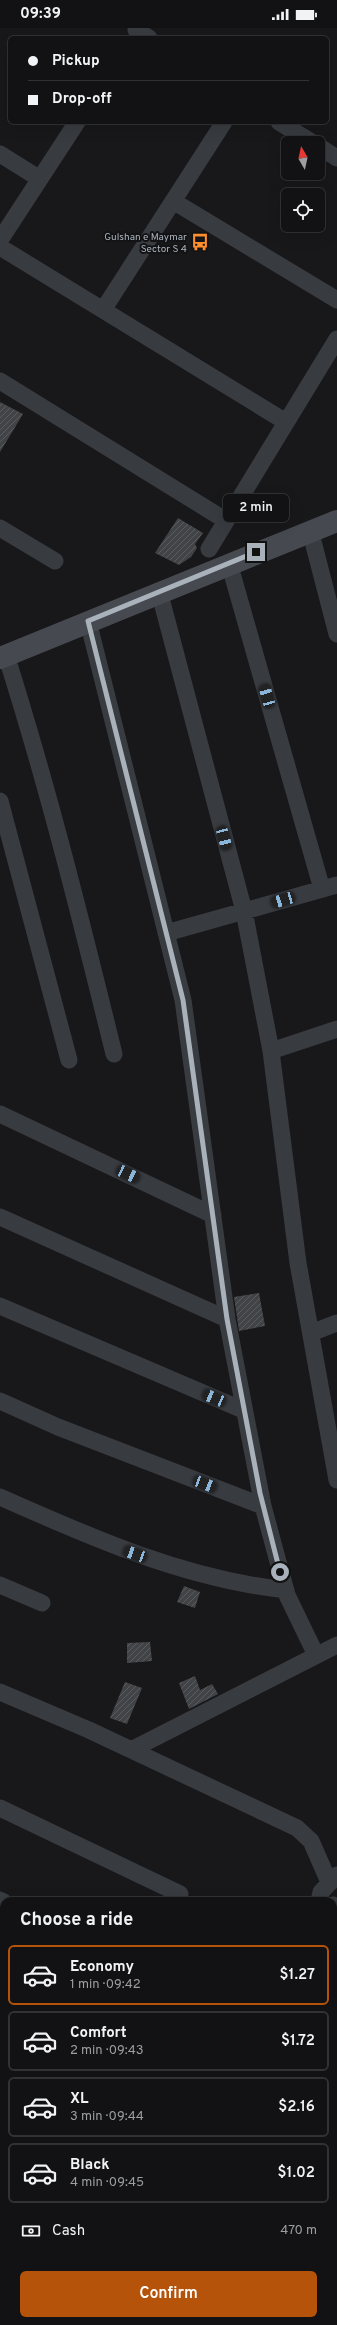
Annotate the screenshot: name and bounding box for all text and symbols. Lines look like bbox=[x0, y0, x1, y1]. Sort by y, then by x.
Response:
text: 09:39 bbox=[20, 5, 61, 24]
text: Pickup bbox=[52, 52, 100, 71]
text: Drop-off bbox=[52, 90, 112, 109]
north arrow bbox=[281, 136, 325, 180]
map controls bbox=[281, 136, 325, 232]
button: locate bbox=[281, 188, 325, 232]
place label: Gulshan e Maymar Sector S 4 bbox=[104, 231, 187, 256]
bus stop icon: Gulshan e Maymar Sector S 4 bbox=[190, 232, 210, 252]
callout: 2 min bbox=[223, 494, 289, 522]
text: 2 min bbox=[239, 500, 273, 516]
route end bbox=[247, 543, 265, 561]
car bbox=[258, 683, 276, 709]
car bbox=[215, 825, 233, 851]
car bbox=[270, 891, 296, 909]
car bbox=[115, 1163, 141, 1185]
car bbox=[201, 1388, 227, 1408]
car bbox=[192, 1474, 218, 1494]
car bbox=[122, 1544, 148, 1564]
route start bbox=[271, 1563, 289, 1581]
text: Choose a ride bbox=[20, 1909, 133, 1932]
icon: car bbox=[22, 1957, 58, 1993]
text: Economy bbox=[70, 1958, 134, 1977]
text: $1.27 bbox=[280, 1966, 315, 1985]
text: 1 min · 09:42 bbox=[70, 1977, 141, 1993]
icon: car bbox=[22, 2023, 58, 2059]
text: Comfort bbox=[70, 2024, 127, 2043]
text: $1.72 bbox=[281, 2032, 315, 2051]
text: 2 min · 09:43 bbox=[70, 2043, 144, 2059]
icon: car bbox=[22, 2089, 58, 2125]
text: XL bbox=[70, 2090, 88, 2109]
text: $2.16 bbox=[278, 2098, 315, 2117]
text: 3 min · 09:44 bbox=[70, 2109, 144, 2125]
icon: car bbox=[22, 2155, 58, 2191]
text: Black bbox=[70, 2156, 110, 2175]
text: $1.02 bbox=[278, 2164, 315, 2183]
text: 4 min · 09:45 bbox=[70, 2175, 144, 2191]
icon: cash bbox=[20, 2220, 42, 2242]
text: Cash bbox=[52, 2222, 85, 2241]
text: 470 m bbox=[280, 2223, 317, 2239]
button: Confirm bbox=[20, 2271, 317, 2317]

